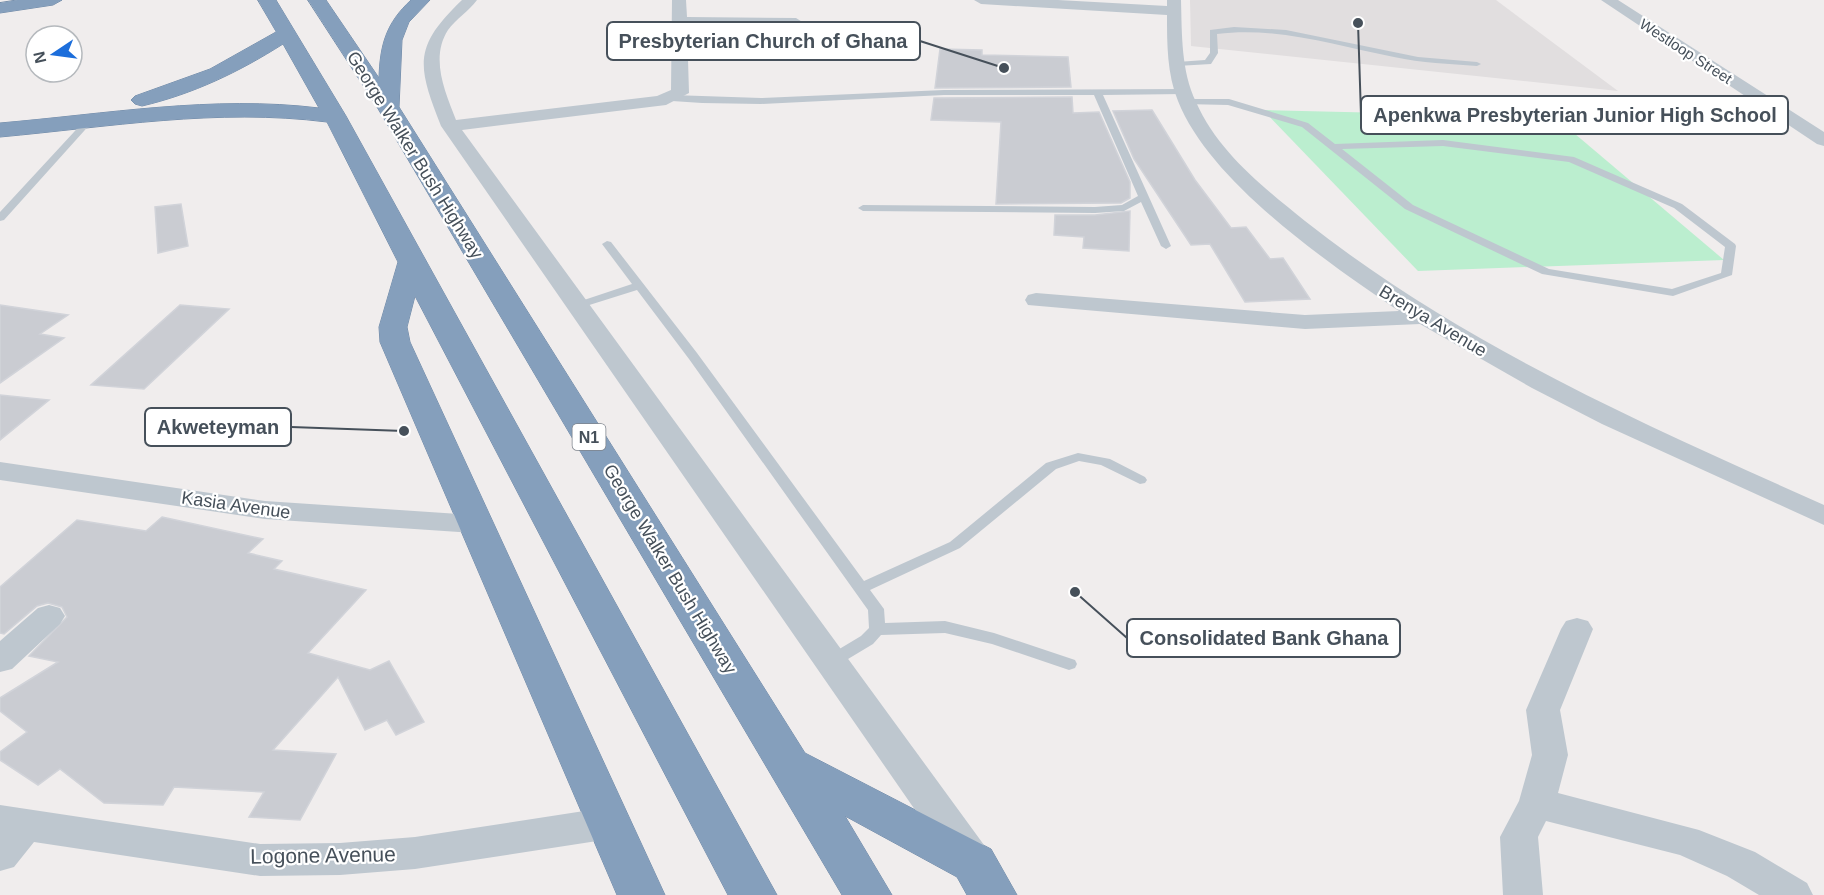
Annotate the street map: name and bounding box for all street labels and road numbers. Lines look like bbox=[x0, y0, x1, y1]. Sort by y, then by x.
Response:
street label: Westloop Street bbox=[1637, 15, 1736, 88]
street label: George Walker Bush Highway bbox=[343, 48, 487, 262]
street label: Brenya Avenue bbox=[1376, 281, 1490, 361]
road number: N1 bbox=[572, 424, 606, 450]
street label: George Walker Bush Highway bbox=[600, 461, 740, 677]
street label: Kasia Avenue bbox=[180, 487, 292, 523]
street label: Logone Avenue bbox=[250, 842, 396, 868]

